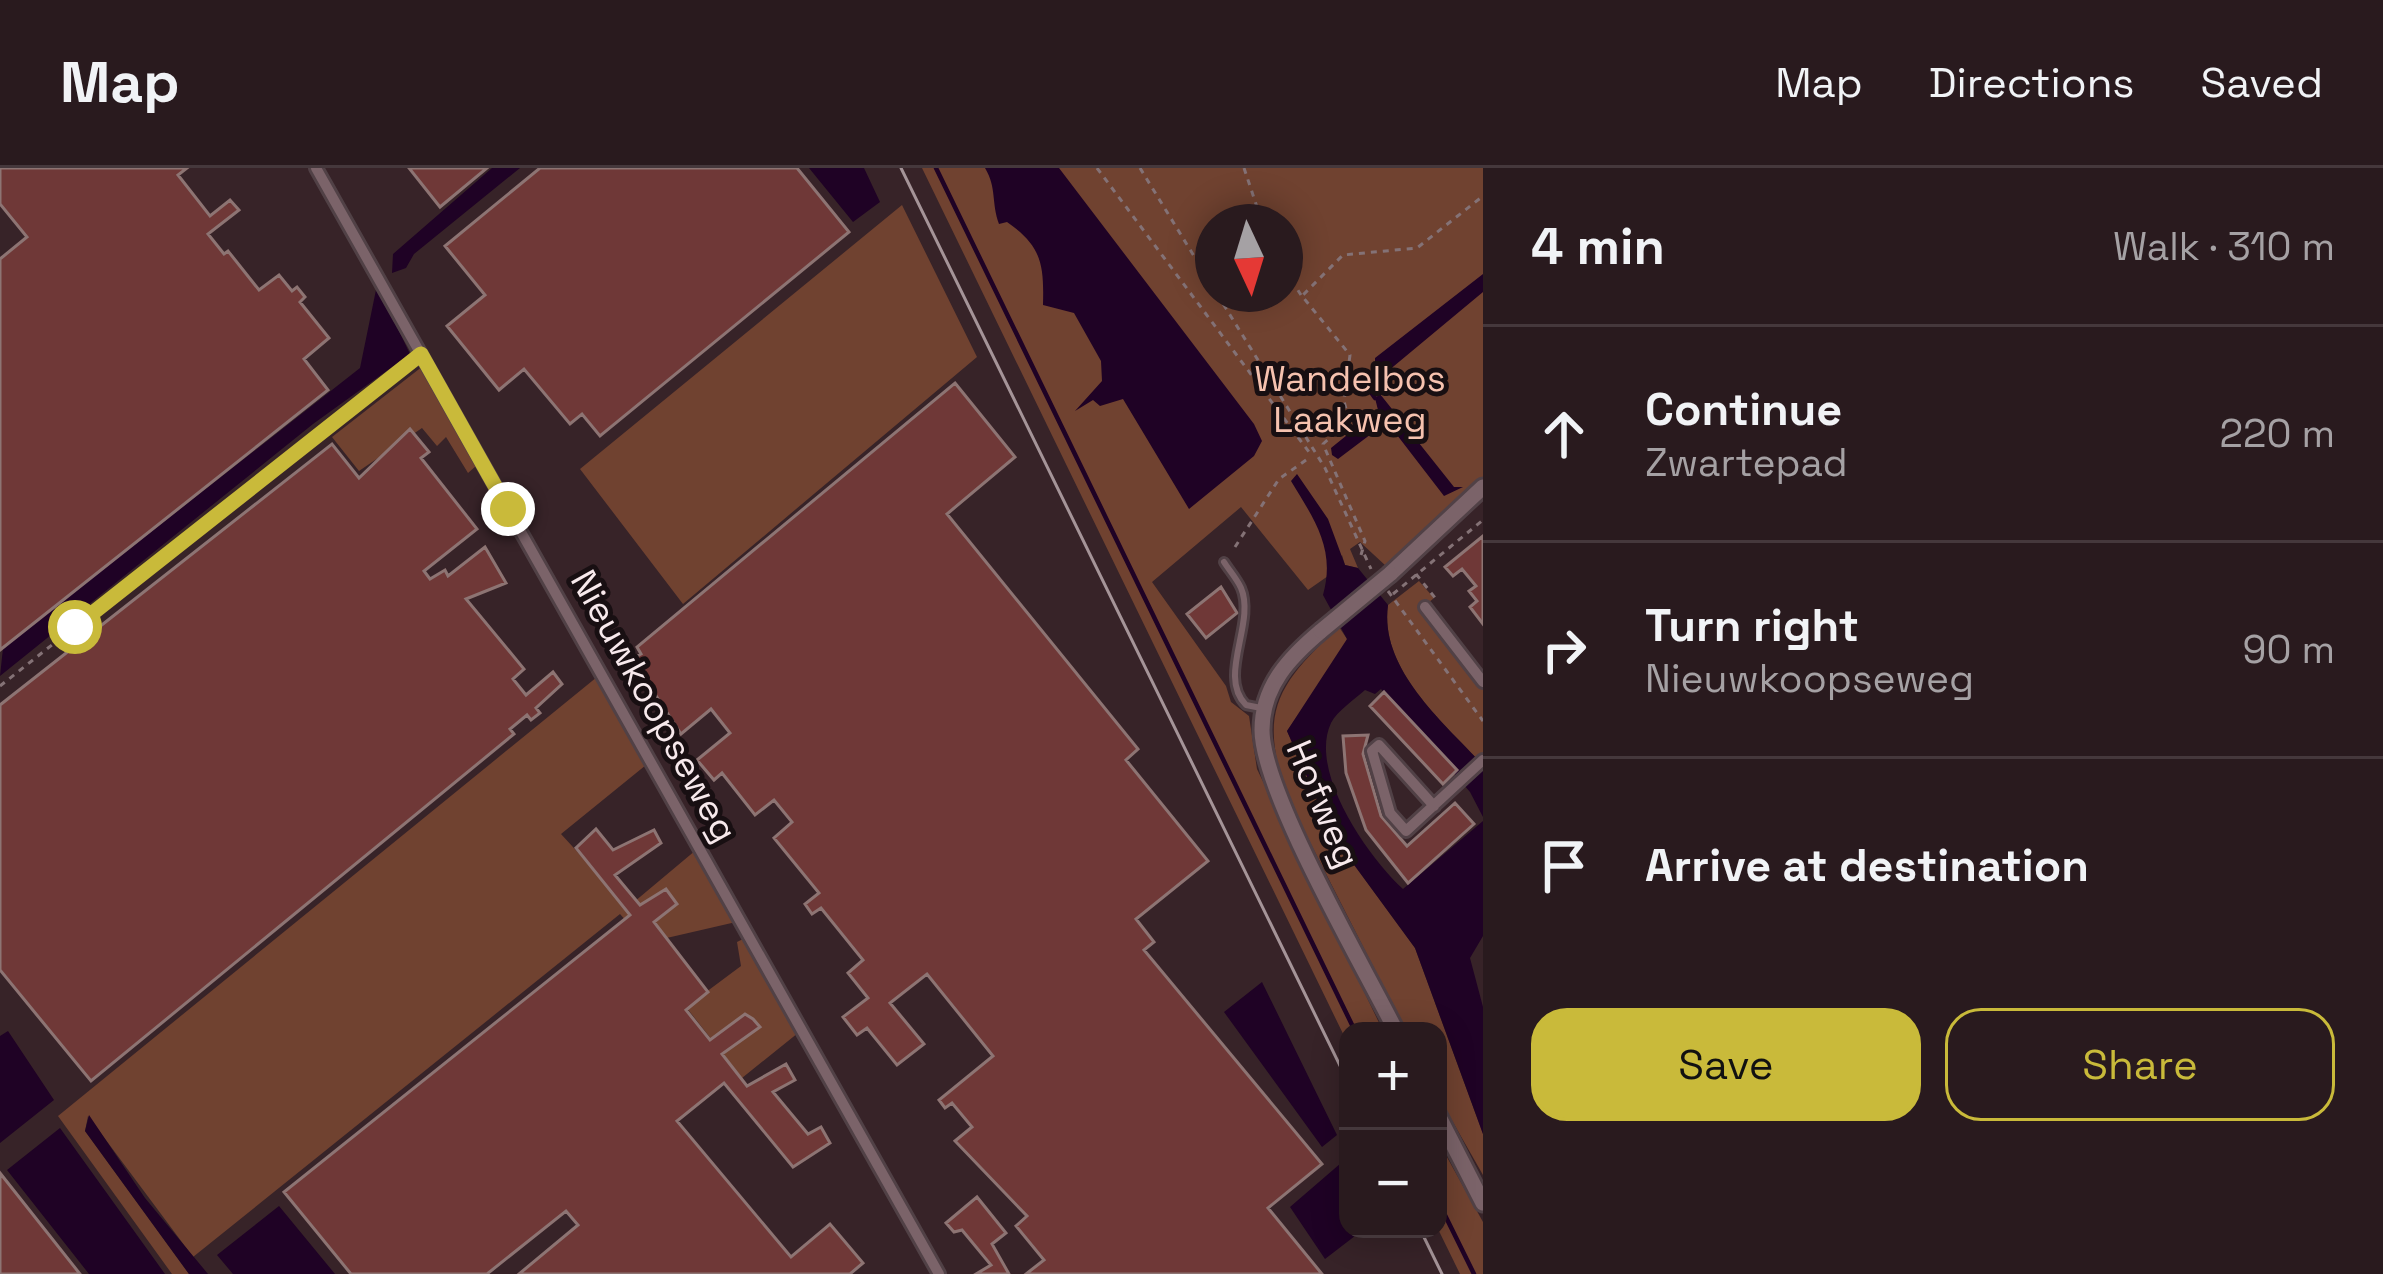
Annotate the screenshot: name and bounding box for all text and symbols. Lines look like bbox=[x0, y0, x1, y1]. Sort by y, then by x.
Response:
text: Map bbox=[60, 46, 180, 119]
text: Map bbox=[1775, 56, 1863, 109]
text: Directions bbox=[1929, 56, 2135, 109]
text: Saved bbox=[2201, 56, 2323, 109]
north arrow bbox=[1195, 204, 1303, 312]
text: 4 min bbox=[1531, 214, 1665, 279]
text: Walk · 310 m bbox=[2113, 222, 2335, 271]
park label: Wandelbos Laakweg bbox=[1254, 356, 1446, 443]
text: Continue bbox=[1645, 381, 1842, 438]
icon: ahead bbox=[1531, 401, 1597, 467]
text: 220 m bbox=[2219, 409, 2335, 458]
text: Zwartepad bbox=[1645, 438, 1848, 487]
route end bbox=[481, 482, 535, 536]
street label: Nieuwkoopseweg bbox=[560, 562, 748, 850]
text: Turn right bbox=[1645, 597, 1859, 654]
route start bbox=[48, 600, 102, 654]
icon: right bbox=[1531, 617, 1597, 683]
text: 90 m bbox=[2243, 625, 2335, 674]
text: Nieuwkoopseweg bbox=[1645, 654, 1974, 703]
street label: Hofweg bbox=[1276, 733, 1370, 875]
icon: arrive bbox=[1531, 833, 1597, 899]
text: Arrive at destination bbox=[1645, 837, 2089, 894]
button: Save bbox=[1531, 1008, 1921, 1121]
button: Share bbox=[1945, 1008, 2335, 1121]
map controls bbox=[1339, 1022, 1447, 1238]
button: + bbox=[1339, 1022, 1447, 1130]
button: − bbox=[1339, 1130, 1447, 1238]

